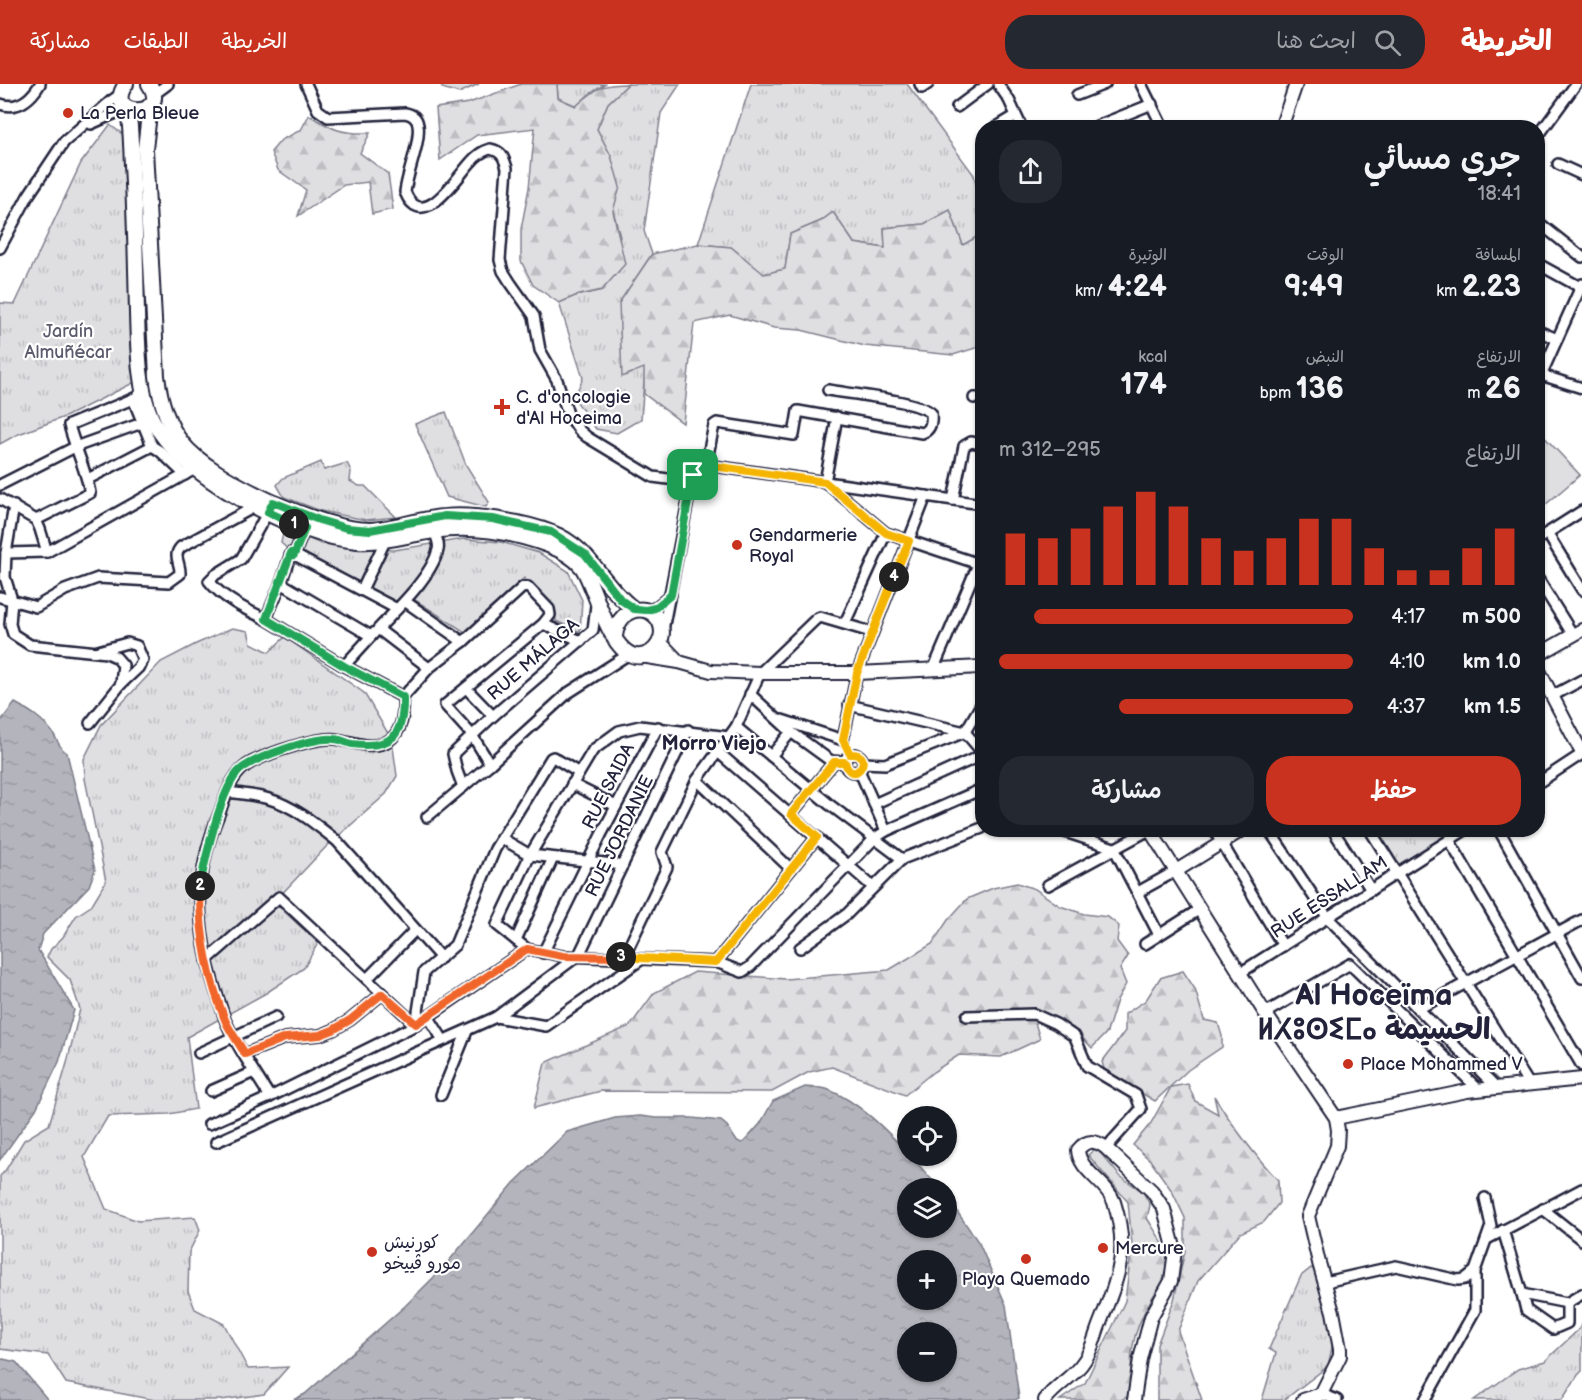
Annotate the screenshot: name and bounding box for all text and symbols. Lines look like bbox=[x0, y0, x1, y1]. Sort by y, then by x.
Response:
search box bbox=[1005, 15, 1425, 69]
text: الخريطة bbox=[1461, 25, 1552, 58]
icon: search bbox=[1371, 26, 1404, 59]
text: ابحث هنا bbox=[1276, 28, 1356, 55]
text: مشاركة bbox=[30, 29, 91, 54]
text: الطبقات bbox=[124, 29, 189, 54]
text: الخريطة bbox=[222, 29, 287, 54]
place label: La Perla Bleue bbox=[80, 103, 199, 124]
marker: La Perla Bleue bbox=[61, 106, 75, 120]
text: جري مسائي bbox=[1363, 139, 1521, 179]
button: share bbox=[999, 140, 1062, 203]
text: 18:41 bbox=[1478, 182, 1521, 206]
text: الوتيرة bbox=[1128, 246, 1167, 265]
text: الوقت bbox=[1307, 246, 1344, 265]
text: المسافة bbox=[1475, 246, 1521, 265]
text: 4:24 bbox=[1108, 269, 1167, 305]
text: 9:49 bbox=[1284, 269, 1344, 305]
text: 2.23 bbox=[1462, 269, 1521, 305]
text: /km bbox=[1075, 282, 1108, 301]
text: km bbox=[1436, 282, 1462, 301]
park label: Jardín Almuñécar bbox=[24, 321, 112, 363]
text: kcal bbox=[1138, 348, 1167, 367]
text: النبض bbox=[1306, 348, 1344, 367]
text: الارتفاع bbox=[1476, 348, 1521, 367]
text: 174 bbox=[1120, 367, 1167, 403]
text: 136 bbox=[1296, 371, 1344, 407]
text: 26 bbox=[1485, 371, 1521, 407]
text: bpm bbox=[1260, 384, 1296, 403]
text: m bbox=[1467, 384, 1485, 403]
place label: C. d'oncologie d'Al Hoceima bbox=[516, 387, 631, 429]
marker: C. d'oncologie d'Al Hoceima bbox=[493, 398, 511, 416]
text: 295–312 m bbox=[999, 438, 1101, 462]
text: الارتفاع bbox=[1465, 442, 1521, 466]
pin bbox=[667, 449, 718, 500]
icon: arrive bbox=[676, 458, 709, 491]
pin: 1 bbox=[279, 509, 309, 539]
text: 1 bbox=[291, 514, 297, 533]
place label: Gendarmerie Royal bbox=[749, 525, 858, 567]
marker: Gendarmerie Royal bbox=[730, 538, 744, 552]
pin: 4 bbox=[879, 562, 909, 592]
text: 4 bbox=[889, 567, 899, 586]
text: 4:17 bbox=[1391, 605, 1425, 629]
text: 500 m bbox=[1462, 605, 1521, 629]
street label: RUE MÁLAGA bbox=[482, 612, 583, 705]
text: 4:10 bbox=[1389, 650, 1425, 674]
text: 1.0 km bbox=[1463, 650, 1521, 674]
text: 4:37 bbox=[1387, 695, 1425, 719]
text: 1.5 km bbox=[1464, 695, 1521, 719]
district label: Morro Viejo bbox=[661, 732, 767, 756]
street label: RUE SAIDA bbox=[578, 740, 639, 833]
button: مشاركة bbox=[999, 756, 1254, 825]
button: حفظ bbox=[1266, 756, 1521, 825]
street label: RUE JORDANIE bbox=[581, 772, 658, 900]
street label: RUE ESSALLAM bbox=[1267, 852, 1391, 943]
pin: 2 bbox=[185, 871, 215, 901]
text: 2 bbox=[195, 876, 205, 895]
pin: 3 bbox=[606, 942, 636, 972]
text: 3 bbox=[616, 947, 626, 966]
district label: Al Hoceïma ⵍⵃⵓⵙⵉⵎⴰ الحسيمة bbox=[1257, 978, 1491, 1048]
place label: Place Mohammed V bbox=[1360, 1054, 1523, 1075]
marker: Place Mohammed V bbox=[1341, 1057, 1355, 1071]
map controls bbox=[897, 1106, 957, 1382]
button: locate bbox=[897, 1106, 957, 1166]
button: layers bbox=[897, 1178, 957, 1238]
place label: كورنيش مورو ڤييخو bbox=[382, 1232, 461, 1274]
place label: Mercure bbox=[1115, 1238, 1184, 1259]
marker: Mercure bbox=[1096, 1241, 1110, 1255]
marker: كورنيش مورو ڤييخو bbox=[365, 1245, 379, 1259]
button: + bbox=[897, 1250, 957, 1310]
marker: Playa Quemado bbox=[1019, 1252, 1033, 1266]
place label: Playa Quemado bbox=[962, 1269, 1090, 1290]
button: − bbox=[897, 1322, 957, 1382]

